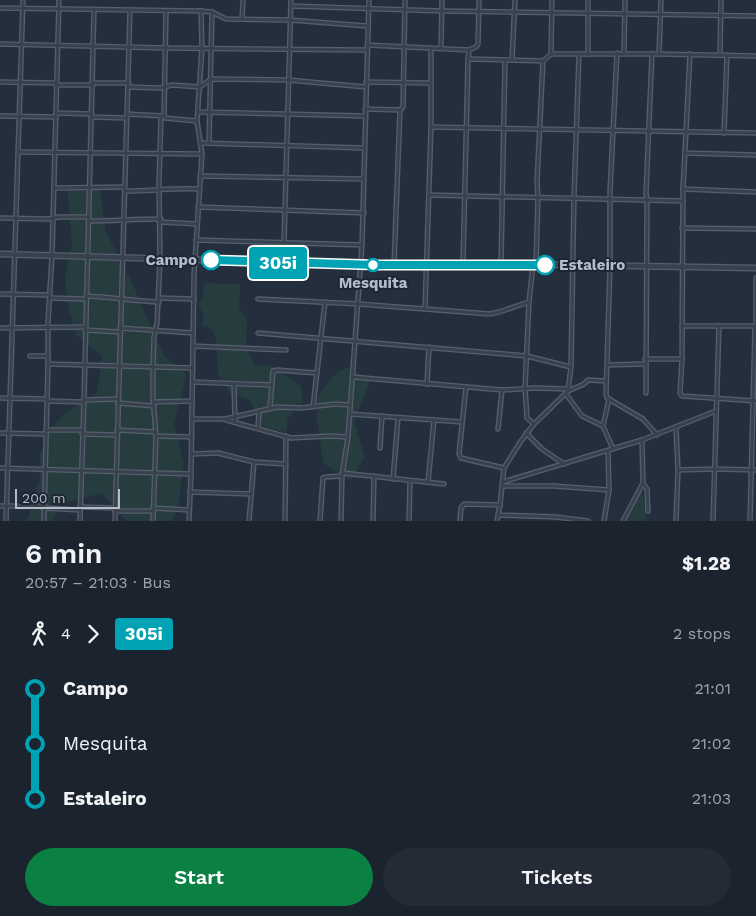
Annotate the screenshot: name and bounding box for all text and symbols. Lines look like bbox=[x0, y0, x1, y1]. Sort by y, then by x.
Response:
line badge: 305i bbox=[243, 247, 313, 279]
marker: Campo bbox=[201, 250, 221, 270]
place label: Campo bbox=[146, 251, 197, 269]
text: 305i bbox=[259, 252, 297, 273]
marker: Estaleiro bbox=[535, 255, 555, 275]
place label: Estaleiro bbox=[559, 256, 625, 274]
marker: Mesquita bbox=[366, 258, 380, 272]
place label: Mesquita bbox=[339, 274, 408, 292]
scale bar bbox=[15, 486, 120, 509]
text: 200 m bbox=[22, 490, 66, 506]
text: 6 min bbox=[25, 537, 102, 570]
text: $1.28 bbox=[682, 552, 731, 575]
text: 20:57 – 21:03 · Bus bbox=[25, 573, 171, 592]
icon: walk bbox=[25, 620, 53, 648]
icon: forward bbox=[79, 620, 107, 648]
text: 305i bbox=[125, 623, 163, 644]
text: 4 bbox=[61, 624, 71, 643]
text: 2 stops bbox=[673, 624, 731, 643]
text: Campo bbox=[63, 677, 128, 700]
text: 21:01 bbox=[695, 679, 731, 698]
text: Mesquita bbox=[63, 732, 147, 755]
text: 21:02 bbox=[691, 734, 731, 753]
text: Estaleiro bbox=[63, 787, 147, 810]
text: 21:03 bbox=[692, 789, 731, 808]
button: Start bbox=[25, 848, 373, 906]
button: Tickets bbox=[383, 848, 731, 906]

